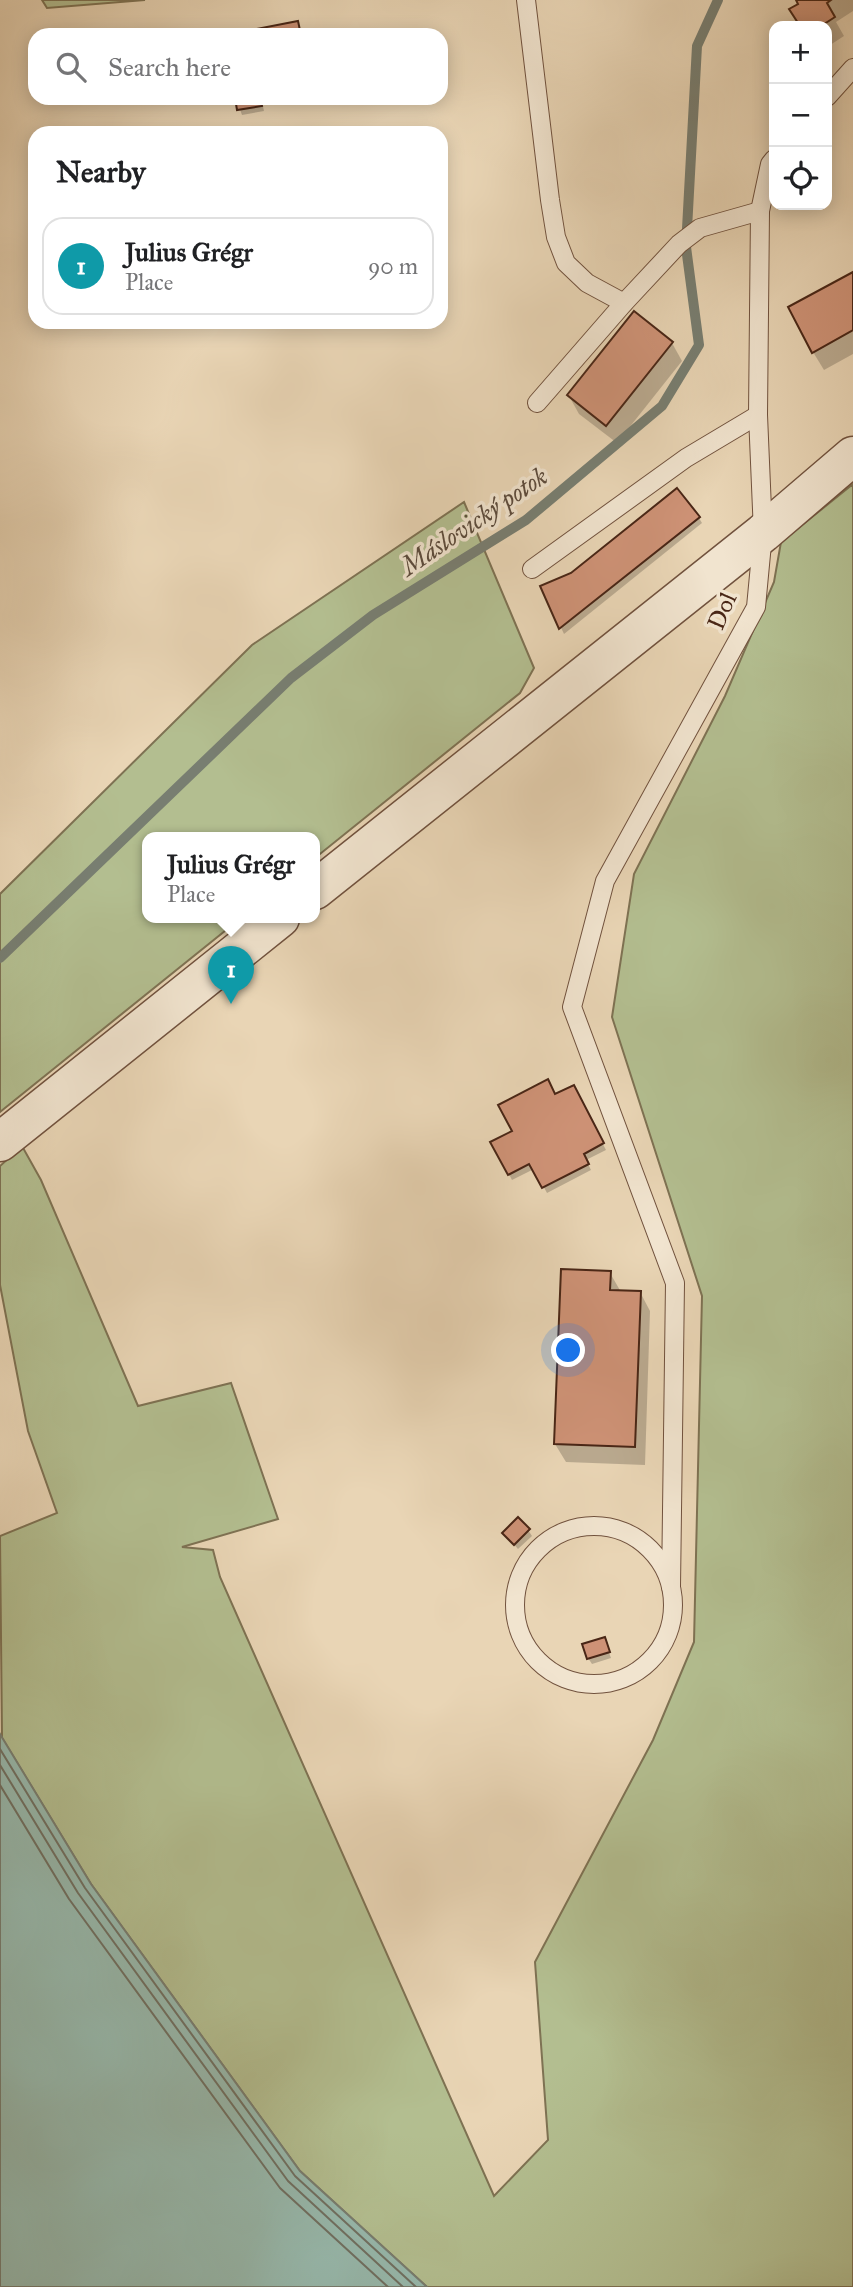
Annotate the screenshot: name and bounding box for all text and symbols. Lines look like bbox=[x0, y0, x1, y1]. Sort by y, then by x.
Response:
map controls bbox=[769, 21, 832, 210]
button: + bbox=[769, 21, 832, 84]
search box bbox=[28, 28, 448, 105]
icon: search bbox=[52, 48, 90, 86]
text: Search here bbox=[108, 51, 231, 83]
button: − bbox=[769, 84, 832, 147]
button: locate bbox=[769, 147, 832, 210]
text: Nearby bbox=[56, 154, 146, 190]
text: Julius Grégr bbox=[125, 236, 253, 268]
text: 1 bbox=[76, 252, 86, 280]
text: 90 m bbox=[368, 252, 418, 280]
text: Place bbox=[125, 268, 173, 296]
water label: Máslovický potok bbox=[392, 460, 555, 584]
street label: Dol bbox=[701, 587, 744, 634]
popup bbox=[142, 832, 320, 923]
text: Julius Grégr bbox=[167, 848, 295, 880]
text: Place bbox=[167, 880, 215, 908]
pin: 1 bbox=[208, 946, 254, 1004]
your location bbox=[551, 1333, 585, 1367]

